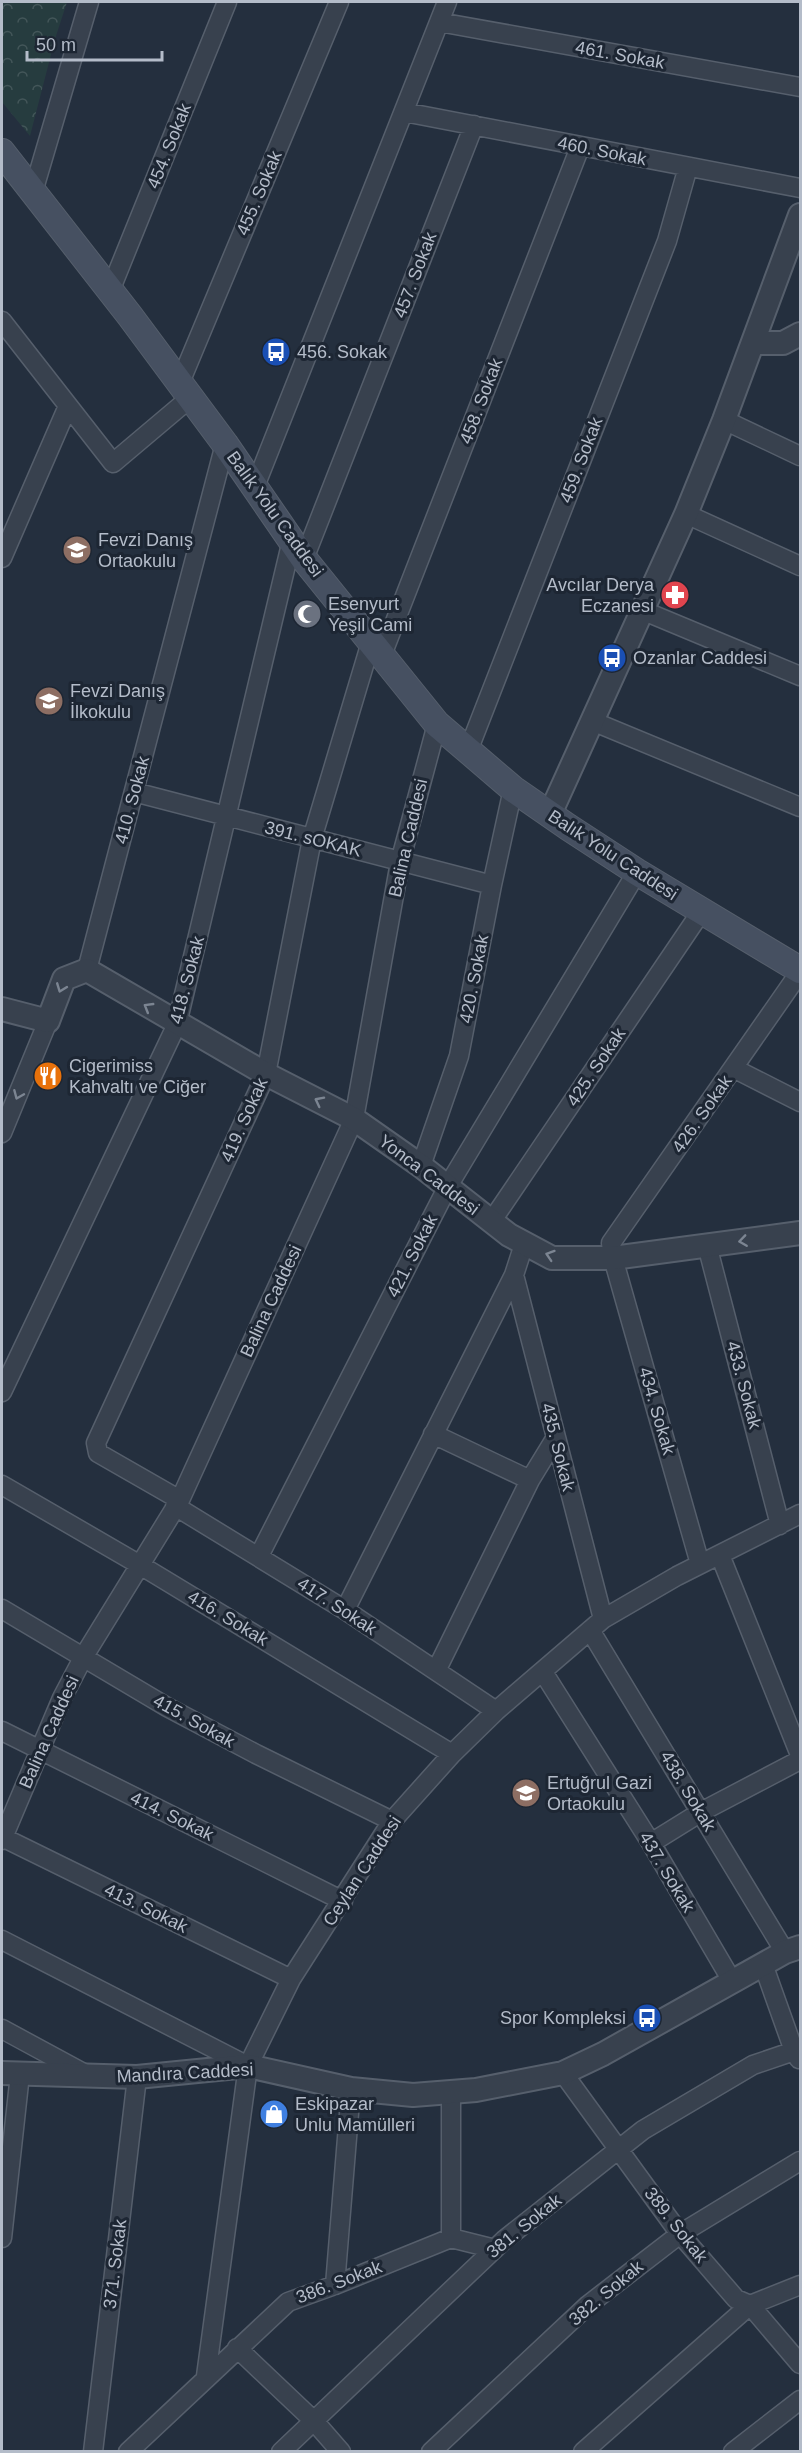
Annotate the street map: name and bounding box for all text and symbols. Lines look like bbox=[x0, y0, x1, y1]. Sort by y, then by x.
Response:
scale bar bbox=[27, 24, 162, 62]
text: 50 m bbox=[36, 35, 76, 55]
street label: 461. Sokak bbox=[574, 37, 667, 73]
street label: 454. Sokak bbox=[143, 100, 196, 191]
street label: 460. Sokak bbox=[556, 133, 649, 170]
street label: 455. Sokak bbox=[232, 147, 286, 238]
street label: 457. Sokak bbox=[390, 228, 441, 321]
bus stop icon: 456. Sokak bbox=[260, 336, 292, 368]
place label: 456. Sokak bbox=[297, 342, 388, 362]
street label: 458. Sokak bbox=[456, 354, 507, 447]
street label: 459. Sokak bbox=[556, 413, 607, 506]
street label: Balık Yolu Caddesi bbox=[223, 447, 327, 581]
place label: Fevzi Danış Ortaokulu bbox=[98, 530, 193, 571]
school or university icon: Fevzi Danış Ortaokulu bbox=[61, 534, 93, 566]
place label: Avcılar Derya Eczanesi bbox=[546, 575, 655, 616]
pharmacy icon: Avcılar Derya Eczanesi bbox=[659, 579, 691, 611]
place label: Esenyurt Yeşil Cami bbox=[328, 594, 412, 635]
mosque icon: Esenyurt Yeşil Cami bbox=[291, 598, 323, 630]
bus stop icon: Ozanlar Caddesi bbox=[596, 642, 628, 674]
place label: Ozanlar Caddesi bbox=[633, 648, 767, 668]
place label: Fevzi Danış İlkokulu bbox=[70, 681, 165, 722]
school or university icon: Fevzi Danış İlkokulu bbox=[33, 685, 65, 717]
street label: 410. Sokak bbox=[111, 753, 154, 846]
street label: Balina Caddesi bbox=[385, 777, 431, 899]
street label: Balık Yolu Caddesi bbox=[545, 806, 681, 904]
street label: 391. sOKAK bbox=[263, 817, 363, 861]
street label: 420. Sokak bbox=[456, 932, 493, 1025]
street label: 418. Sokak bbox=[166, 933, 209, 1026]
one-way arrow bbox=[55, 983, 68, 993]
one-way arrow bbox=[144, 1002, 154, 1014]
street label: 425. Sokak bbox=[563, 1023, 630, 1110]
place label: Cigerimiss Kahvaltı ve Ciğer bbox=[69, 1056, 206, 1097]
restaurant icon: Cigerimiss Kahvaltı ve Ciğer bbox=[32, 1060, 64, 1092]
street label: 426. Sokak bbox=[668, 1071, 737, 1157]
street label: 419. Sokak bbox=[217, 1074, 272, 1165]
one-way arrow bbox=[13, 1088, 25, 1099]
one-way arrow bbox=[314, 1097, 325, 1108]
street label: Yonca Caddesi bbox=[375, 1131, 483, 1219]
street label: 421. Sokak bbox=[383, 1210, 442, 1301]
one-way arrow bbox=[738, 1234, 747, 1246]
street label: Balina Caddesi bbox=[236, 1242, 306, 1360]
one-way arrow bbox=[545, 1250, 555, 1262]
street label: 433. Sokak bbox=[723, 1339, 766, 1432]
street label: 434. Sokak bbox=[635, 1365, 679, 1458]
street label: 435. Sokak bbox=[537, 1401, 579, 1494]
street label: 417. Sokak bbox=[294, 1573, 381, 1639]
street label: 416. Sokak bbox=[184, 1586, 273, 1650]
street label: Balina Caddesi bbox=[15, 1673, 83, 1791]
street label: 415. Sokak bbox=[150, 1690, 239, 1752]
street label: 438. Sokak bbox=[656, 1747, 720, 1836]
place label: Ertuğrul Gazi Ortaokulu bbox=[547, 1773, 652, 1814]
school or university icon: Ertuğrul Gazi Ortaokulu bbox=[510, 1777, 542, 1809]
street label: 414. Sokak bbox=[127, 1787, 218, 1845]
street label: Ceylan Caddesi bbox=[319, 1812, 405, 1930]
street label: 437. Sokak bbox=[635, 1828, 699, 1917]
street label: 413. Sokak bbox=[101, 1879, 192, 1937]
bus stop icon: Spor Kompleksi bbox=[631, 2002, 663, 2034]
place label: Spor Kompleksi bbox=[500, 2008, 626, 2028]
street label: Mandıra Caddesi bbox=[116, 2059, 254, 2087]
place label: Eskipazar Unlu Mamülleri bbox=[295, 2094, 415, 2135]
shop icon: Eskipazar Unlu Mamülleri bbox=[258, 2098, 290, 2130]
street label: 389. Sokak bbox=[640, 2183, 712, 2267]
street label: 381. Sokak bbox=[483, 2189, 566, 2262]
street label: 371. Sokak bbox=[100, 2217, 131, 2310]
street label: 386. Sokak bbox=[293, 2256, 386, 2307]
street label: 382. Sokak bbox=[565, 2256, 648, 2330]

